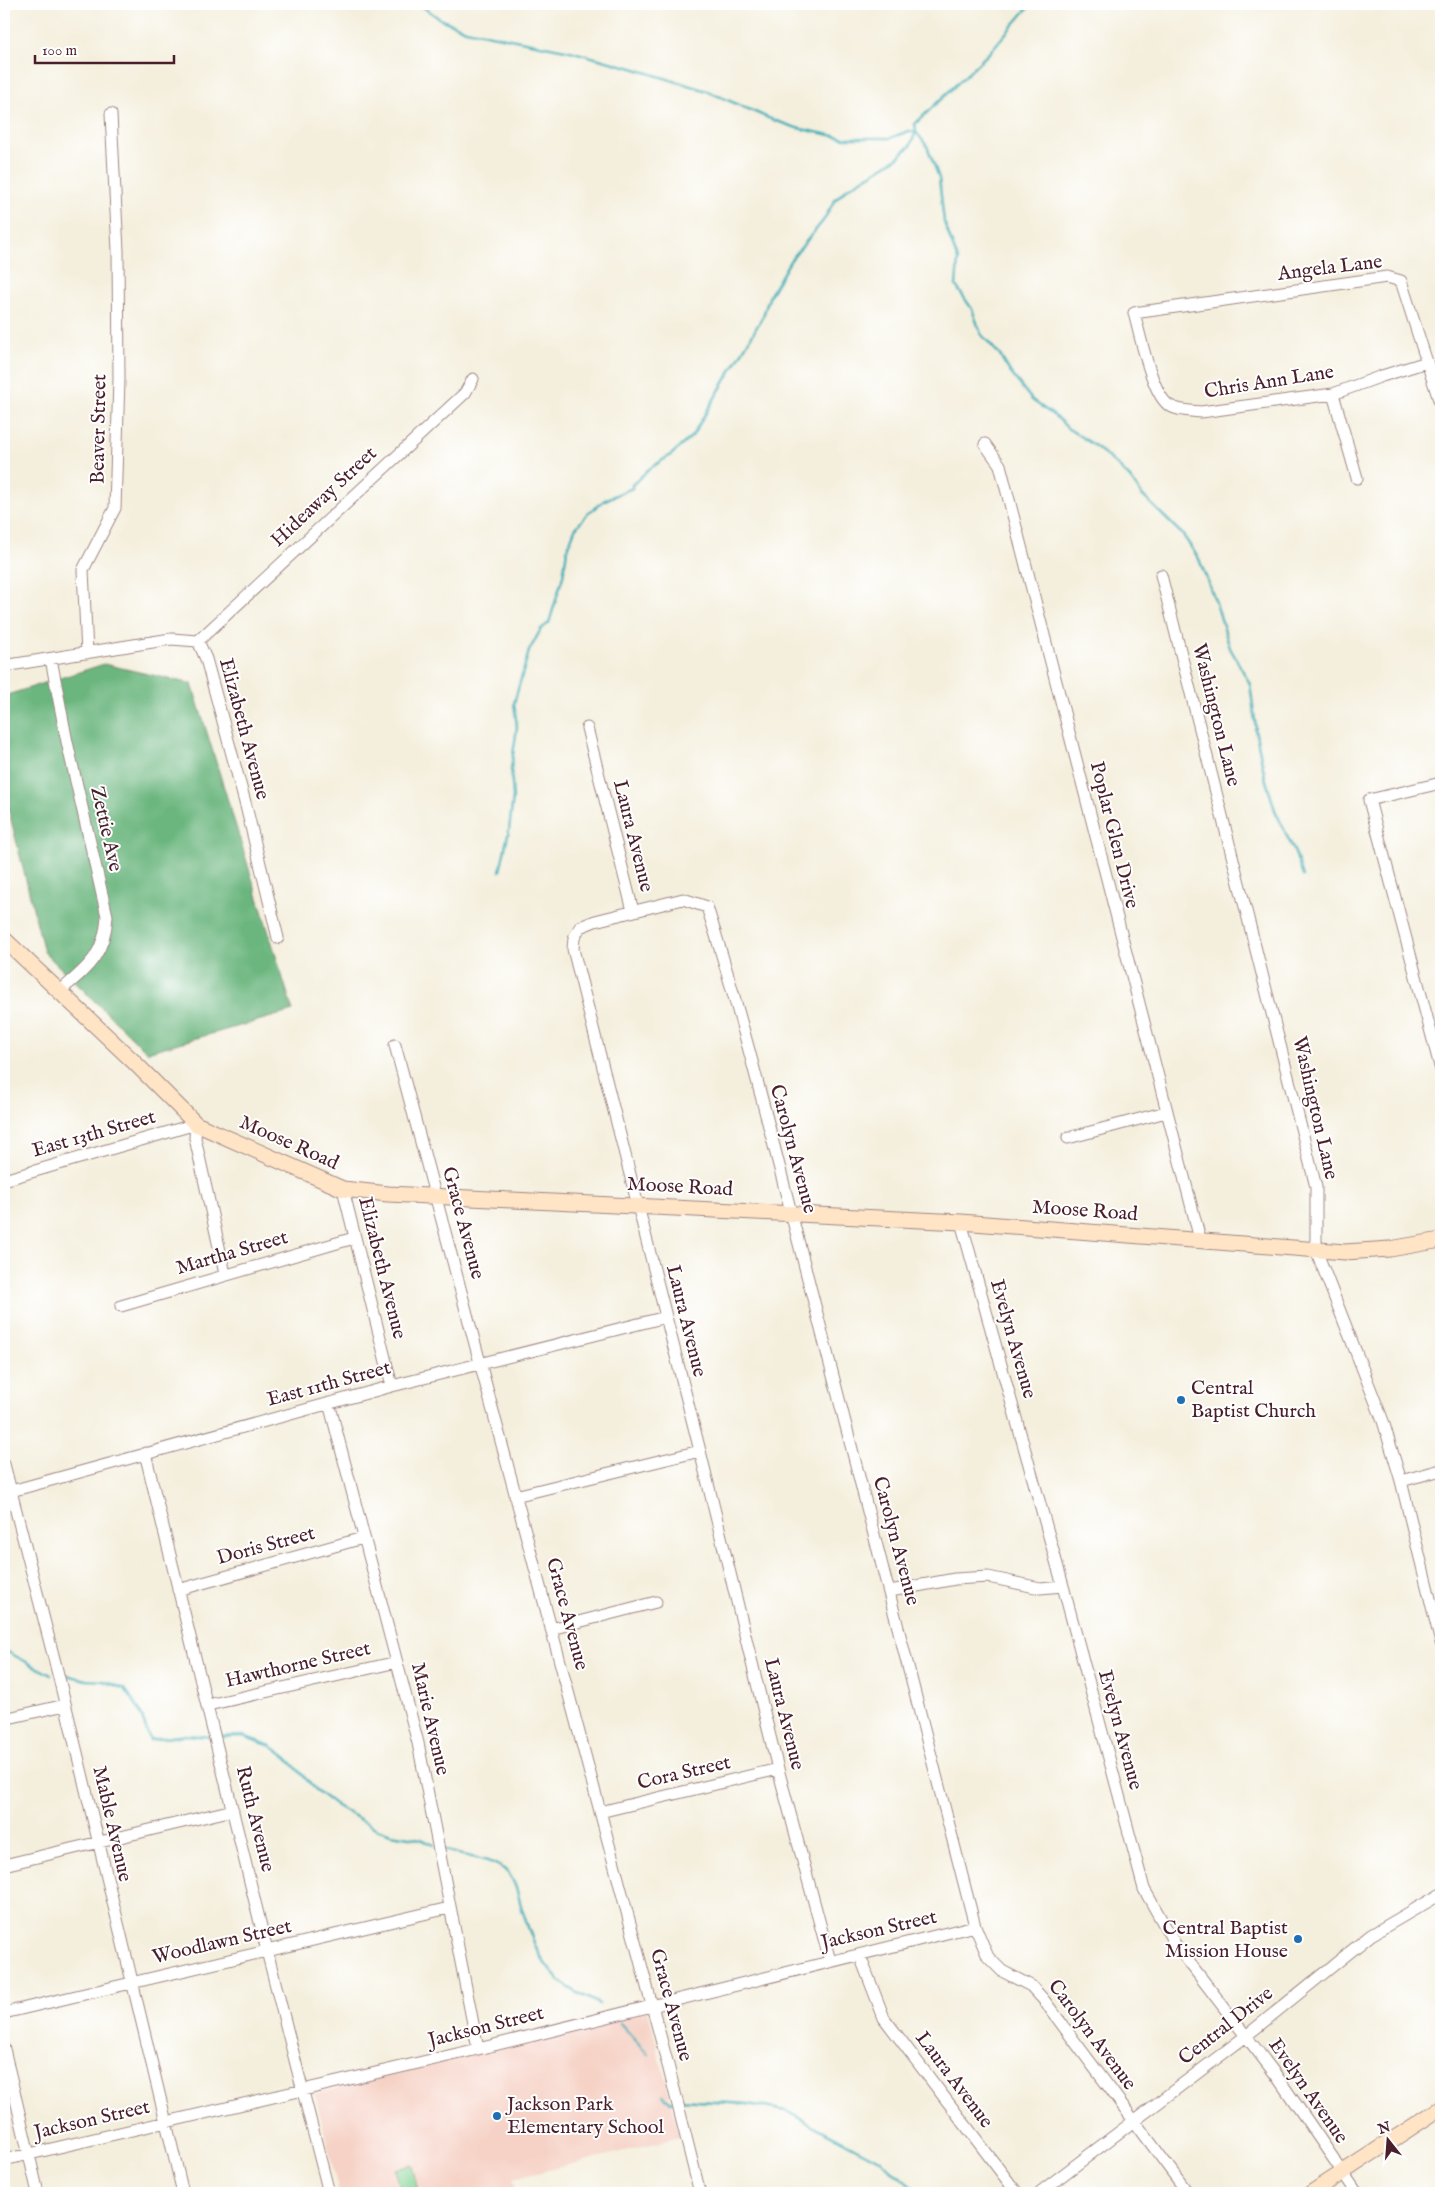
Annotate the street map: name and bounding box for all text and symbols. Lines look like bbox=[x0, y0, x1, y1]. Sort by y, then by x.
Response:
scale bar bbox=[35, 32, 174, 64]
text: 100 m bbox=[42, 41, 78, 60]
street label: Angela Lane bbox=[1275, 249, 1384, 287]
street label: Chris Ann Lane bbox=[1202, 359, 1336, 405]
street label: Beaver Street bbox=[86, 374, 112, 484]
street label: Hideaway Street bbox=[266, 441, 382, 553]
street label: Washington Lane bbox=[1186, 641, 1246, 789]
street label: Elizabeth Avenue bbox=[213, 656, 275, 802]
street label: Poplar Glen Drive bbox=[1084, 759, 1144, 911]
street label: Laura Avenue bbox=[607, 777, 659, 895]
street label: Zettie Ave bbox=[84, 784, 128, 874]
street label: Washington Lane bbox=[1286, 1034, 1344, 1182]
street label: Carolyn Avenue bbox=[764, 1082, 822, 1216]
street label: East 13th Street bbox=[29, 1104, 159, 1164]
street label: Moose Road bbox=[236, 1110, 343, 1176]
street label: Grace Avenue bbox=[436, 1164, 490, 1282]
street label: Moose Road bbox=[626, 1172, 734, 1202]
street label: Elizabeth Avenue bbox=[352, 1194, 412, 1342]
street label: Moose Road bbox=[1031, 1195, 1139, 1227]
street label: Martha Street bbox=[173, 1225, 291, 1281]
street label: Laura Avenue bbox=[660, 1262, 712, 1380]
street label: Evelyn Avenue bbox=[984, 1276, 1042, 1402]
street label: East 11th Street bbox=[264, 1355, 394, 1413]
place label: Central Baptist Church bbox=[1191, 1376, 1316, 1424]
marker: Central Baptist Church bbox=[1175, 1394, 1187, 1406]
street label: Carolyn Avenue bbox=[867, 1474, 925, 1608]
street label: Doris Street bbox=[214, 1521, 318, 1571]
street label: Grace Avenue bbox=[540, 1555, 594, 1673]
street label: Hawthorne Street bbox=[223, 1636, 373, 1694]
street label: Laura Avenue bbox=[758, 1655, 810, 1773]
street label: Marie Avenue bbox=[405, 1660, 455, 1778]
street label: Evelyn Avenue bbox=[1092, 1667, 1148, 1793]
street label: Cora Street bbox=[635, 1750, 733, 1796]
street label: Ruth Avenue bbox=[230, 1763, 280, 1875]
street label: Mable Avenue bbox=[87, 1764, 137, 1884]
street label: Jackson Street bbox=[817, 1905, 939, 1956]
street label: Woodlawn Street bbox=[150, 1914, 294, 1970]
place label: Central Baptist Mission House bbox=[1162, 1916, 1288, 1964]
marker: Central Baptist Mission House bbox=[1292, 1933, 1304, 1945]
street label: Grace Avenue bbox=[644, 1946, 698, 2064]
street label: Carolyn Avenue bbox=[1042, 1975, 1142, 2095]
street label: Central Drive bbox=[1174, 1981, 1278, 2071]
street label: Jackson Street bbox=[424, 2001, 546, 2054]
street label: Laura Avenue bbox=[910, 2027, 998, 2133]
street label: Evelyn Avenue bbox=[1263, 2034, 1353, 2148]
place label: Jackson Park Elementary School bbox=[505, 2092, 665, 2140]
street label: Jackson Street bbox=[30, 2095, 152, 2146]
marker: Jackson Park Elementary School bbox=[491, 2110, 503, 2122]
north arrow bbox=[1362, 2114, 1412, 2164]
text: N bbox=[1375, 2118, 1393, 2139]

